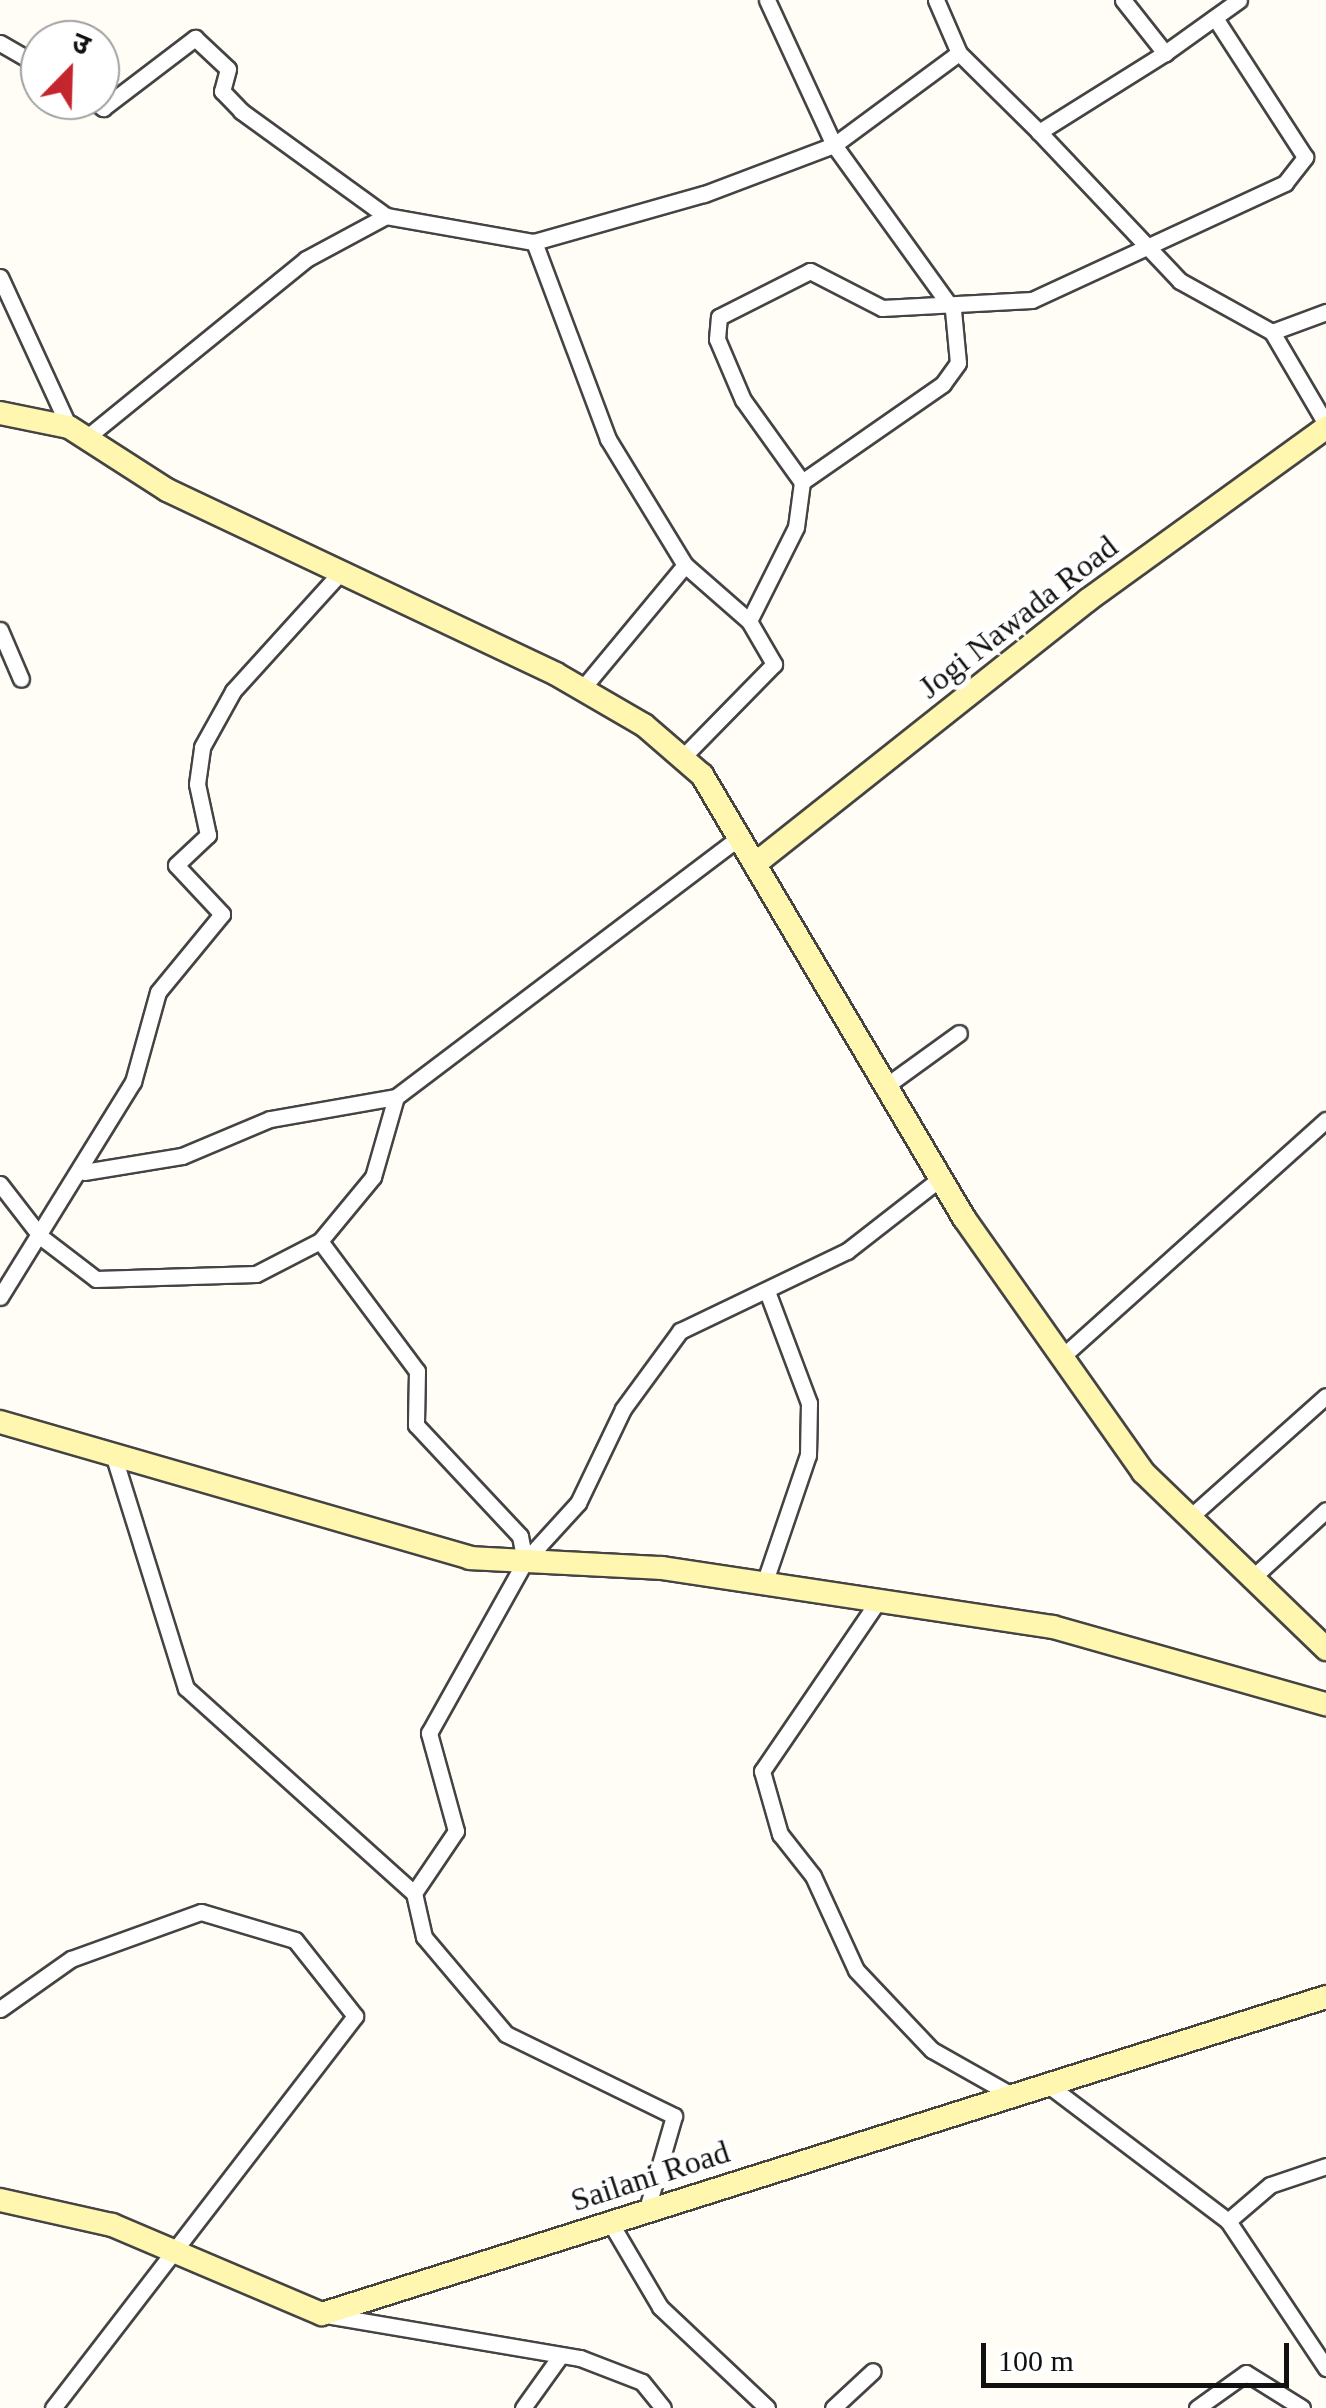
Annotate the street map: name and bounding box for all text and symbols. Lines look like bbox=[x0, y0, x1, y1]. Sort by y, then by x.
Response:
north arrow bbox=[20, 20, 120, 120]
text: उ bbox=[68, 26, 95, 61]
street label: Jogi Nawada Road bbox=[911, 527, 1125, 707]
street label: Sailani Road bbox=[566, 2132, 734, 2220]
scale bar bbox=[986, 2323, 1294, 2385]
text: 100 m bbox=[998, 2344, 1074, 2377]

